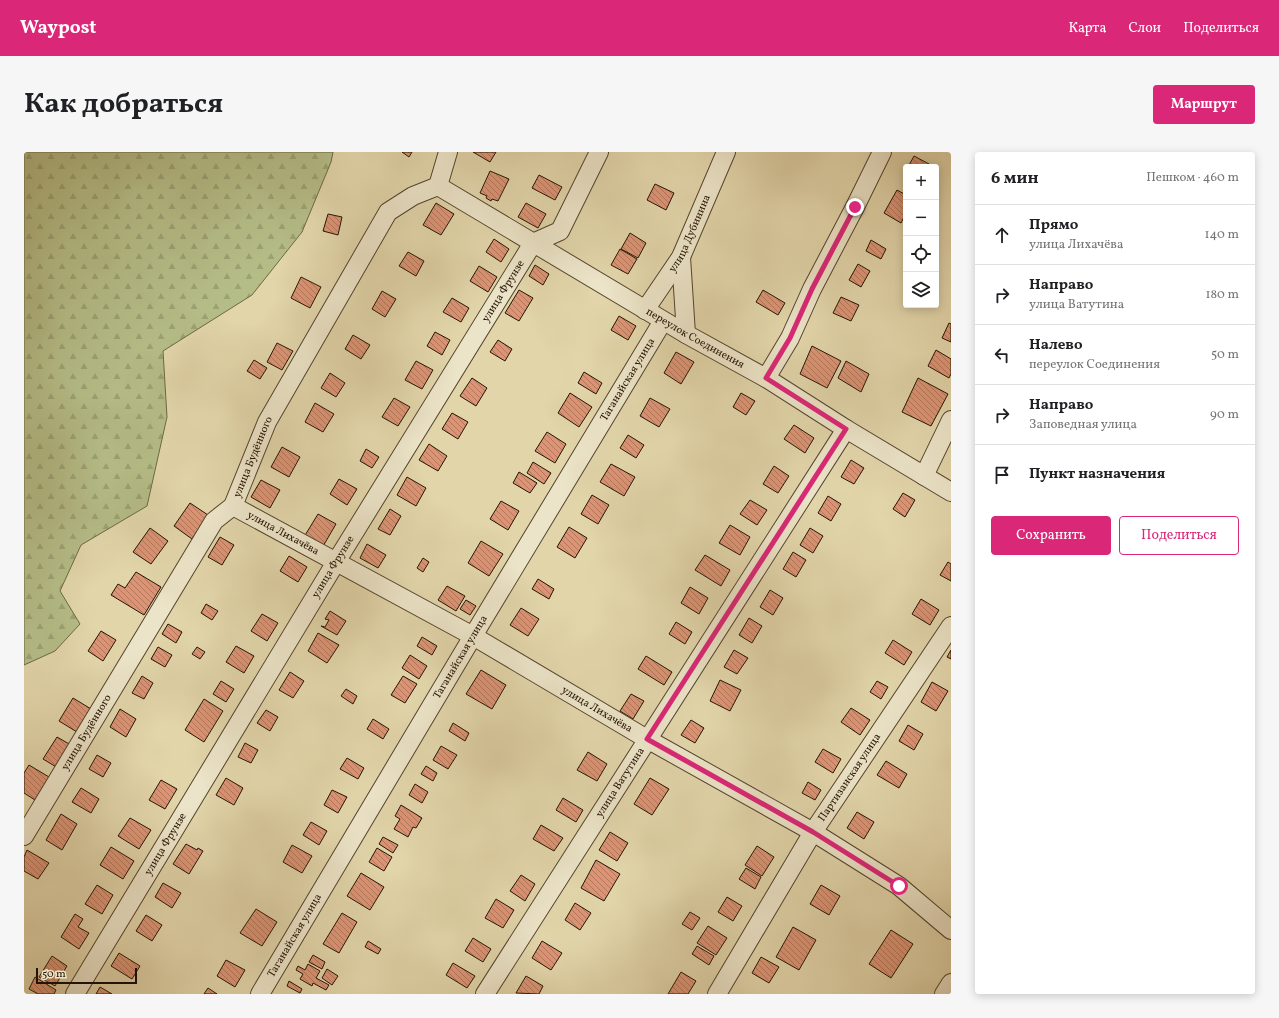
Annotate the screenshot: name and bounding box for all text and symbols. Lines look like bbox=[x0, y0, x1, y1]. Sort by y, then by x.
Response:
text: Waypost bbox=[20, 15, 96, 41]
text: Карта bbox=[1068, 19, 1106, 38]
text: Слои bbox=[1128, 19, 1161, 38]
text: Поделиться bbox=[1183, 19, 1259, 38]
text: Как добраться bbox=[24, 85, 223, 124]
button: Маршрут bbox=[1153, 85, 1255, 124]
map controls bbox=[903, 164, 939, 308]
button: + bbox=[903, 164, 939, 200]
text: 6 мин bbox=[991, 167, 1038, 190]
text: Пешком · 460 m bbox=[1146, 169, 1239, 187]
street label: улица Дубинина bbox=[665, 192, 715, 276]
route end bbox=[846, 198, 864, 216]
button: − bbox=[903, 200, 939, 236]
text: Прямо bbox=[1029, 215, 1078, 236]
icon: ahead bbox=[991, 224, 1013, 246]
text: 140 m bbox=[1205, 226, 1239, 244]
button: locate bbox=[903, 236, 939, 272]
text: улица Лихачёва bbox=[1029, 236, 1123, 254]
street label: улица Фрунзе bbox=[478, 257, 528, 325]
button: layers bbox=[903, 272, 939, 308]
text: Направо bbox=[1029, 275, 1093, 296]
icon: right bbox=[991, 284, 1013, 306]
text: 180 m bbox=[1205, 286, 1239, 304]
text: улица Ватутина bbox=[1029, 296, 1124, 314]
street label: переулок Соединения bbox=[643, 304, 747, 372]
street label: Таганайская улица bbox=[597, 335, 659, 424]
text: Налево bbox=[1029, 335, 1083, 356]
icon: left bbox=[991, 344, 1013, 366]
text: 50 m bbox=[1211, 346, 1239, 364]
text: переулок Соединения bbox=[1029, 356, 1160, 374]
text: Направо bbox=[1029, 395, 1093, 416]
icon: right bbox=[991, 404, 1013, 426]
text: 90 m bbox=[1210, 406, 1239, 424]
street label: улица Будённого bbox=[230, 413, 276, 500]
text: Заповедная улица bbox=[1029, 416, 1137, 434]
icon: arrive bbox=[991, 464, 1013, 486]
text: Пункт назначения bbox=[1029, 464, 1165, 485]
street label: улица Лихачёва bbox=[244, 508, 322, 559]
button: Сохранить bbox=[991, 516, 1111, 555]
button: Поделиться bbox=[1119, 516, 1239, 555]
street label: улица Фрунзе bbox=[308, 533, 358, 601]
street label: Таганайская улица bbox=[430, 612, 492, 702]
street label: улица Лихачёва bbox=[559, 683, 636, 736]
street label: улица Будённого bbox=[58, 691, 115, 773]
street label: Партизанская улица bbox=[815, 730, 885, 825]
street label: улица Ватутина bbox=[592, 744, 648, 821]
street label: улица Фрунзе bbox=[141, 810, 190, 878]
route start bbox=[890, 877, 908, 895]
street label: Таганайская улица bbox=[264, 890, 326, 980]
scale bar bbox=[36, 966, 137, 985]
text: 50 m bbox=[42, 967, 66, 982]

